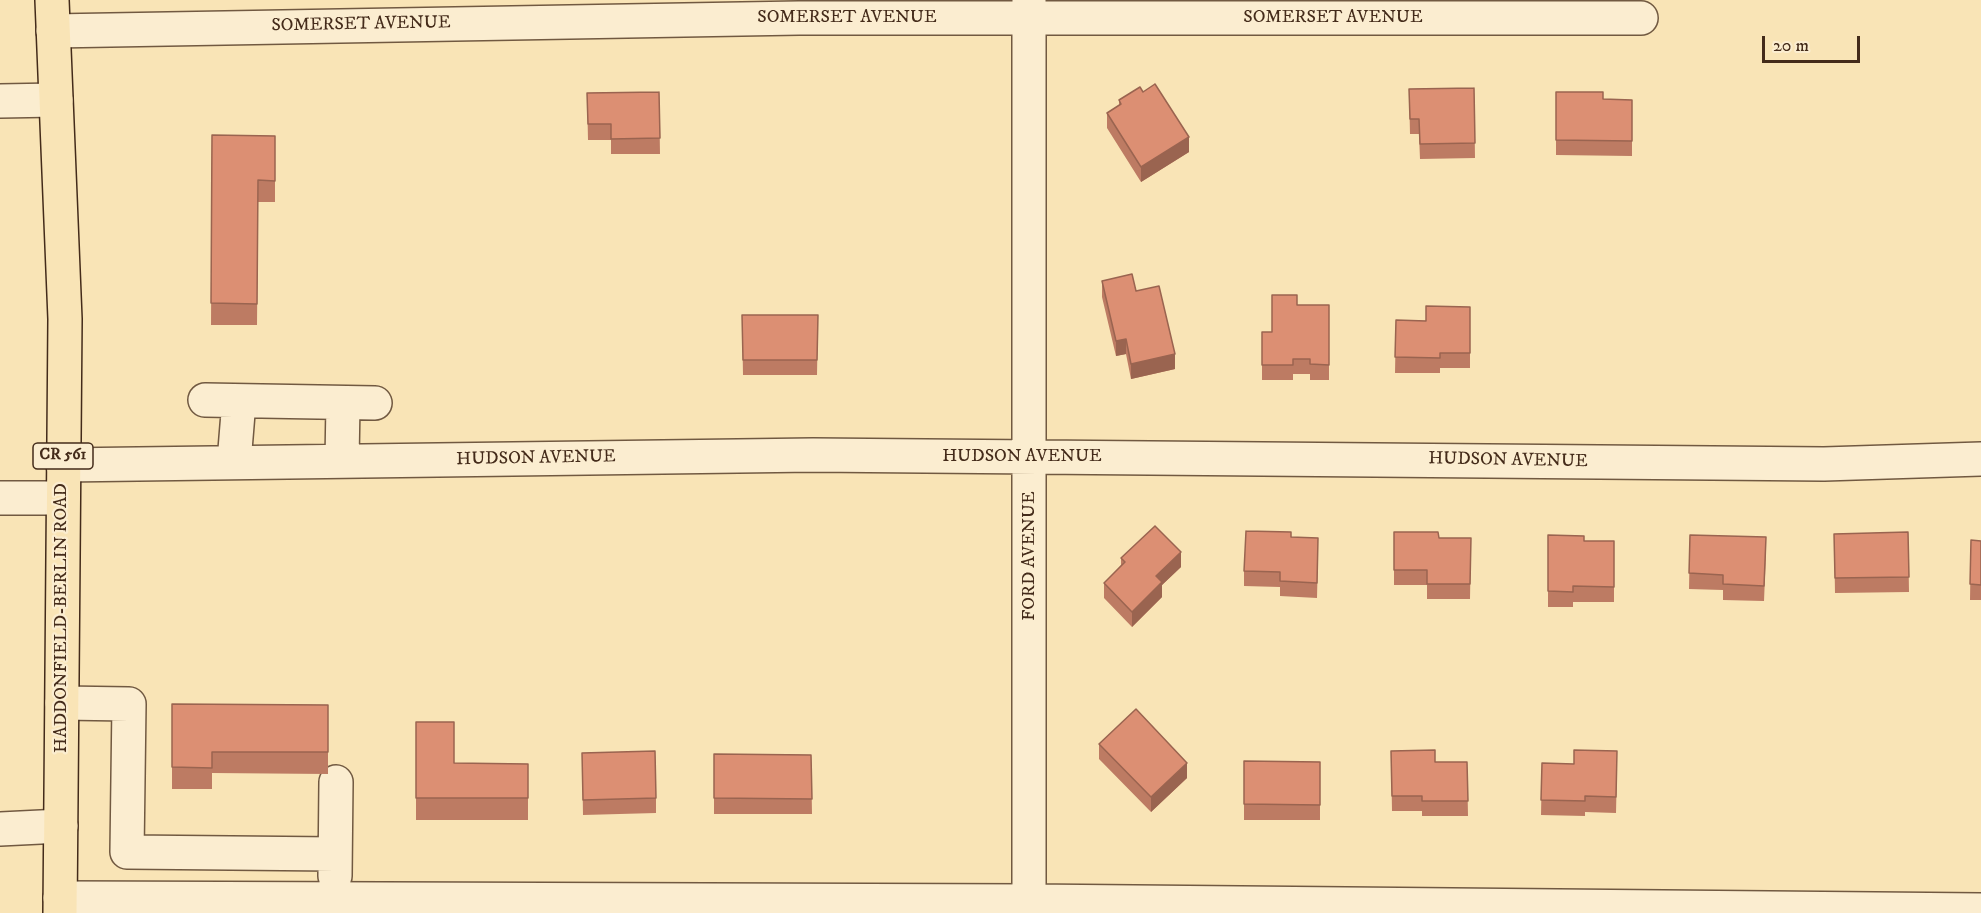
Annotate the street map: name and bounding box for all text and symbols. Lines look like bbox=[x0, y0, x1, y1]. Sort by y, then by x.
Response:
street label: SOMERSET AVENUE bbox=[757, 7, 937, 29]
street label: SOMERSET AVENUE bbox=[1243, 7, 1423, 29]
street label: SOMERSET AVENUE bbox=[271, 13, 451, 37]
scale bar bbox=[1765, 24, 1862, 62]
text: 20 m bbox=[1773, 35, 1809, 57]
road number: CR 561 bbox=[33, 443, 93, 469]
street label: HUDSON AVENUE bbox=[942, 446, 1102, 468]
street label: HUDSON AVENUE bbox=[456, 447, 616, 471]
street label: HUDSON AVENUE bbox=[1428, 449, 1588, 473]
street label: HADDONFIELD-BERLIN ROAD bbox=[51, 483, 73, 753]
street label: FORD AVENUE bbox=[1019, 491, 1041, 621]

